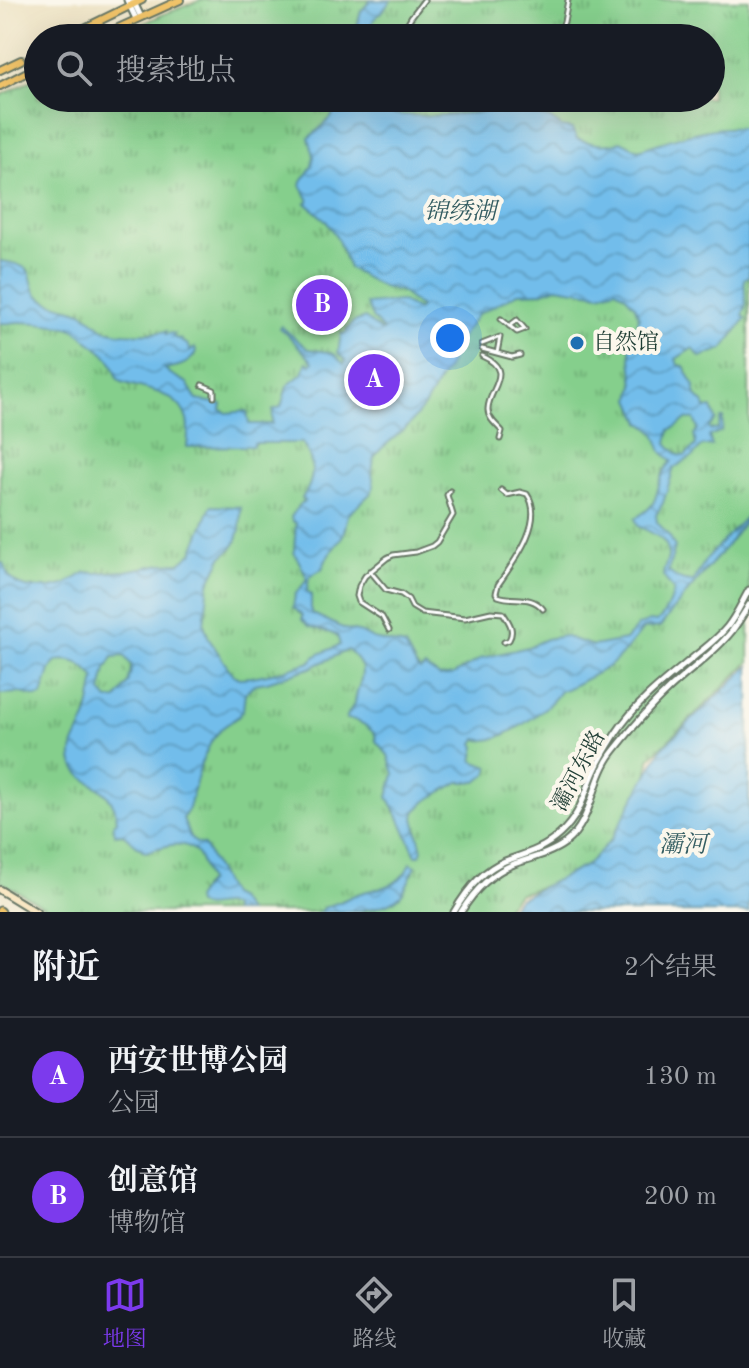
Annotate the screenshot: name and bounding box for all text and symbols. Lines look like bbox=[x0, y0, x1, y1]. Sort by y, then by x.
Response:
search box bbox=[24, 24, 725, 112]
icon: search bbox=[52, 46, 96, 90]
text: 搜索地点 bbox=[116, 57, 236, 87]
water label: 锦绣湖 bbox=[424, 198, 500, 225]
pin: B bbox=[296, 275, 348, 335]
your location bbox=[430, 318, 470, 358]
place label: 自然馆 bbox=[593, 330, 659, 354]
marker: 自然馆 bbox=[568, 334, 586, 352]
pin: A bbox=[348, 350, 400, 410]
street label: 灞河东路 bbox=[547, 726, 609, 815]
water label: 灞河 bbox=[659, 831, 711, 858]
text: 附近 bbox=[32, 952, 100, 986]
text: 2个结果 bbox=[624, 955, 717, 981]
text: 西安世博公园 bbox=[108, 1047, 288, 1077]
text: A bbox=[48, 1064, 68, 1090]
text: 130 m bbox=[644, 1064, 717, 1090]
text: 公园 bbox=[108, 1091, 160, 1117]
text: 创意馆 bbox=[108, 1167, 198, 1197]
text: B bbox=[49, 1184, 67, 1210]
text: 200 m bbox=[644, 1184, 717, 1210]
text: 博物馆 bbox=[108, 1211, 186, 1237]
tab: 地图 bbox=[103, 1273, 147, 1354]
tab: 路线 bbox=[352, 1273, 396, 1354]
tab: 收藏 bbox=[602, 1273, 646, 1354]

